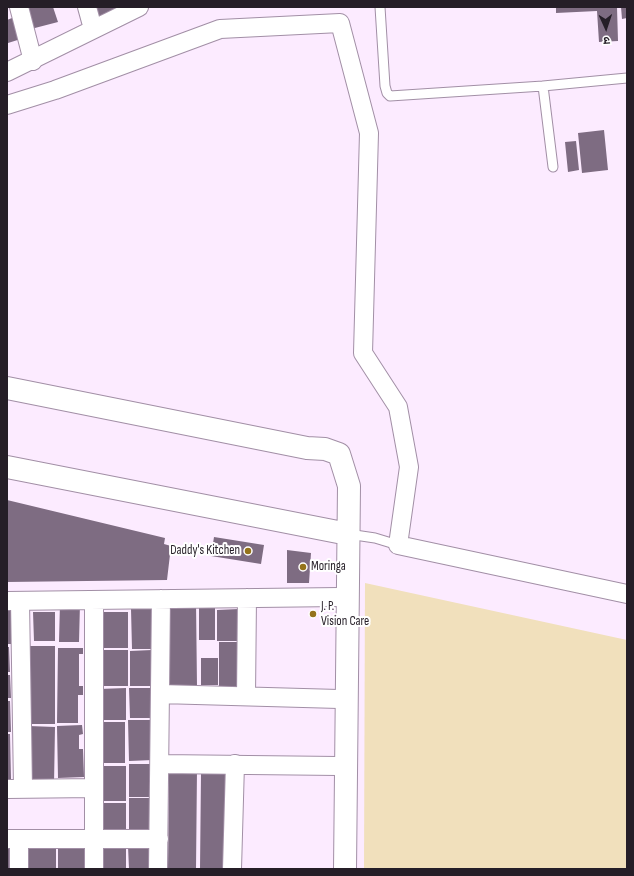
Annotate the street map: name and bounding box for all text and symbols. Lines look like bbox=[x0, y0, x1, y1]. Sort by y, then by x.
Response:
north arrow bbox=[586, 8, 626, 48]
text: उ bbox=[603, 34, 610, 47]
place label: Daddy's Kitchen bbox=[170, 543, 240, 559]
marker: Daddy's Kitchen bbox=[243, 546, 253, 556]
place label: Moringa bbox=[311, 559, 346, 575]
marker: Moringa bbox=[298, 562, 308, 572]
place label: J. P. Vision Care bbox=[321, 599, 369, 630]
marker: J. P. Vision Care bbox=[308, 609, 318, 619]

